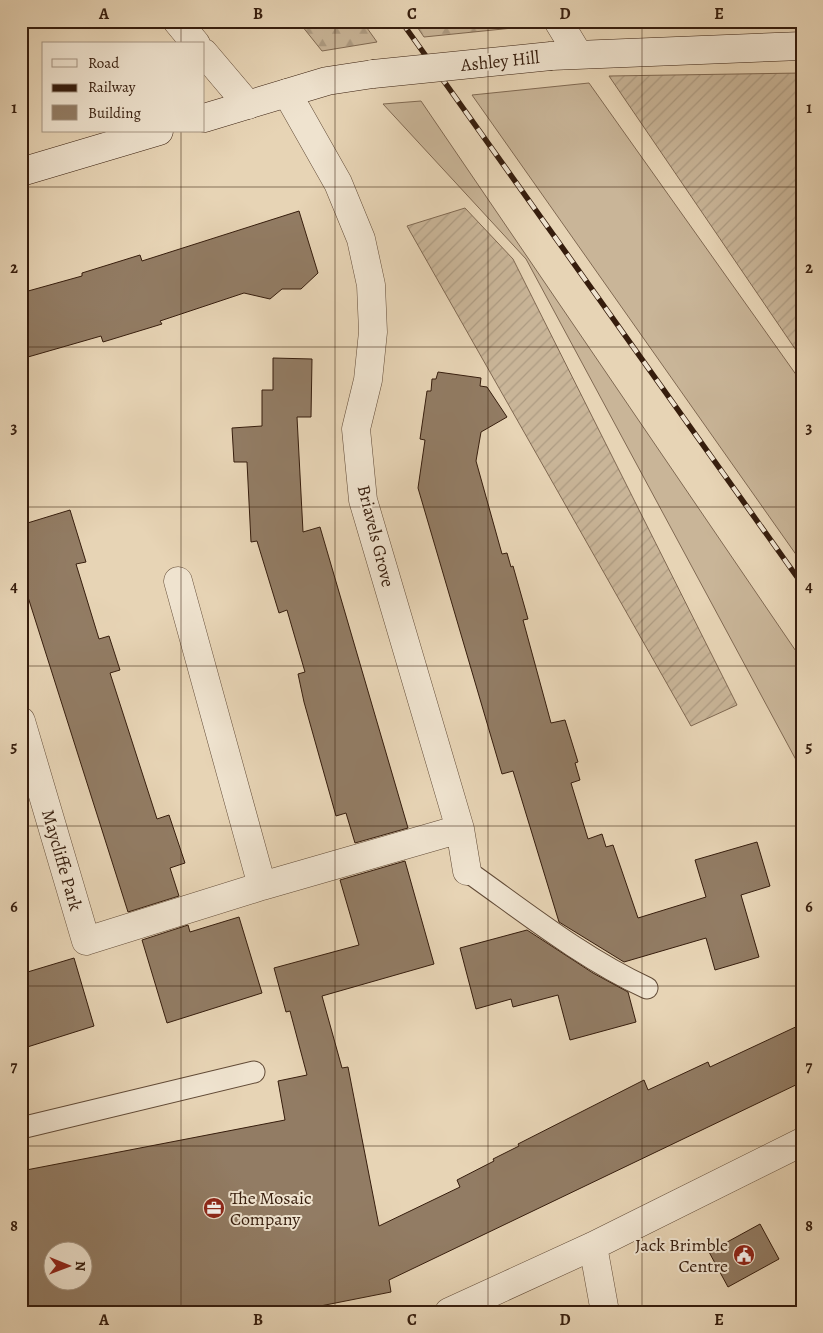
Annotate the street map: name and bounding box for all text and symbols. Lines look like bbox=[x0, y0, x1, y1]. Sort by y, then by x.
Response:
text: A bbox=[98, 3, 110, 25]
text: B bbox=[253, 3, 263, 25]
text: C bbox=[407, 3, 417, 25]
text: D bbox=[559, 3, 571, 25]
text: E bbox=[714, 3, 724, 25]
legend bbox=[42, 42, 205, 132]
street label: Ashley Hill bbox=[459, 45, 541, 77]
text: Road bbox=[88, 53, 120, 73]
text: Railway bbox=[88, 77, 136, 97]
text: 1 bbox=[11, 97, 17, 119]
text: 1 bbox=[806, 97, 812, 119]
text: Building bbox=[88, 103, 141, 123]
text: 2 bbox=[10, 257, 18, 279]
text: 2 bbox=[805, 257, 813, 279]
text: 3 bbox=[11, 417, 18, 439]
text: 3 bbox=[806, 417, 813, 439]
street label: Briavels Grove bbox=[352, 482, 400, 590]
text: 4 bbox=[10, 576, 18, 598]
text: 4 bbox=[805, 576, 813, 598]
text: 5 bbox=[11, 736, 18, 758]
text: 5 bbox=[806, 736, 813, 758]
street label: Maycliffe Park bbox=[36, 807, 88, 914]
text: 6 bbox=[10, 896, 18, 918]
text: 6 bbox=[805, 896, 813, 918]
text: 7 bbox=[11, 1056, 18, 1078]
text: 7 bbox=[806, 1056, 813, 1078]
place label: The Mosaic Company bbox=[230, 1186, 312, 1231]
office icon: The Mosaic Company bbox=[202, 1196, 226, 1220]
text: 8 bbox=[10, 1215, 18, 1237]
text: 8 bbox=[805, 1215, 813, 1237]
place label: Jack Brimble Centre bbox=[635, 1233, 728, 1278]
north arrow bbox=[42, 1240, 92, 1290]
public building icon: Jack Brimble Centre bbox=[732, 1243, 756, 1267]
text: N bbox=[71, 1261, 90, 1271]
text: A bbox=[98, 1309, 110, 1331]
text: B bbox=[253, 1309, 263, 1331]
text: C bbox=[407, 1309, 417, 1331]
text: D bbox=[559, 1309, 571, 1331]
text: E bbox=[714, 1309, 724, 1331]

